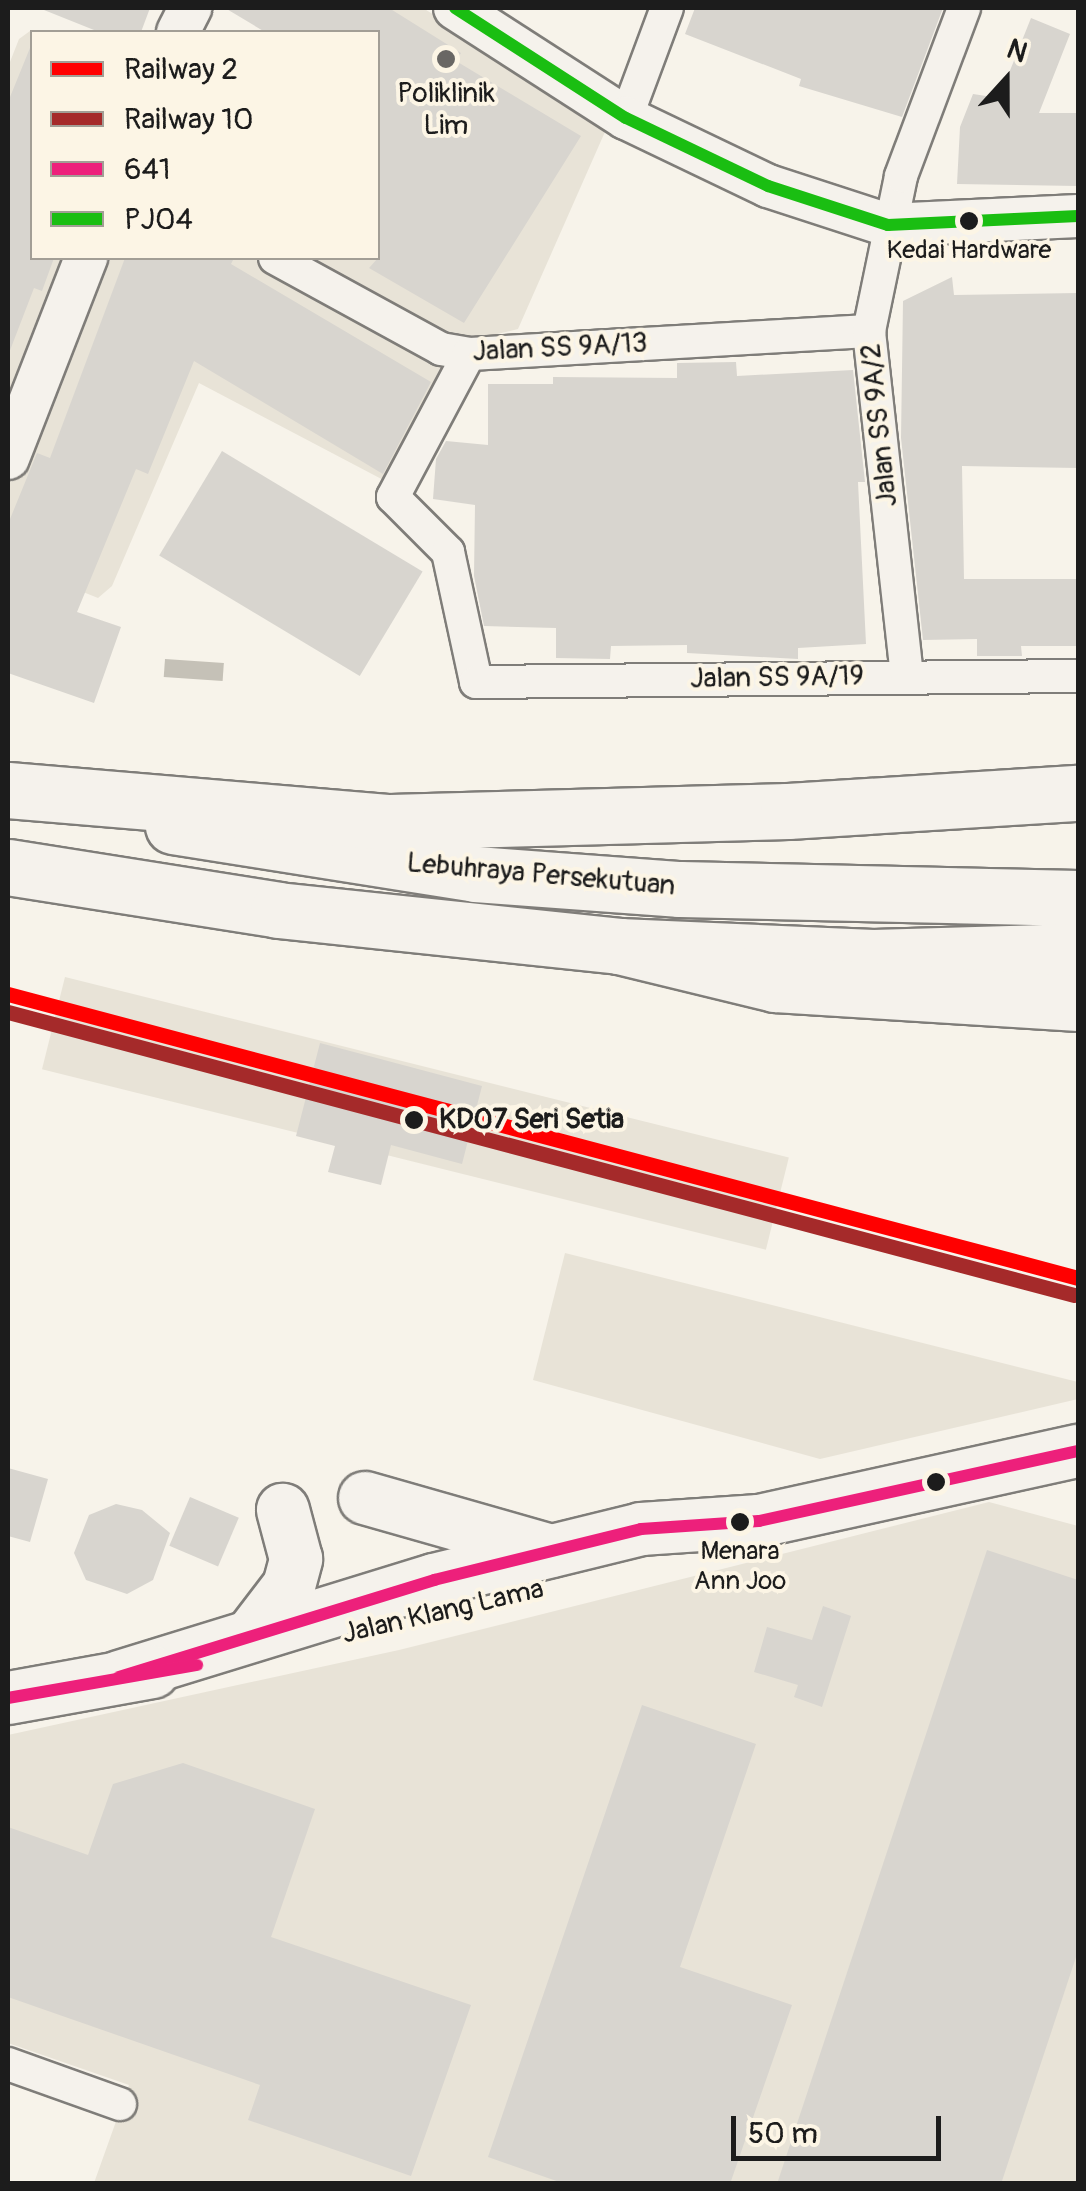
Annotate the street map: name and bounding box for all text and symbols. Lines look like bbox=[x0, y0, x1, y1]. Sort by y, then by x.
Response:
legend bbox=[30, 30, 380, 260]
north arrow bbox=[956, 30, 1056, 130]
text: N bbox=[1002, 32, 1032, 71]
marker: Poliklinik Lim bbox=[433, 46, 459, 72]
text: Railway 2 bbox=[124, 51, 238, 88]
place label: Poliklinik Lim bbox=[397, 77, 495, 143]
text: Railway 10 bbox=[124, 101, 254, 138]
text: 641 bbox=[124, 151, 171, 188]
text: PJ04 bbox=[124, 201, 193, 238]
marker: Kedai Hardware bbox=[959, 211, 979, 231]
place label: Kedai Hardware bbox=[887, 235, 1051, 267]
street label: Jalan SS 9A/13 bbox=[472, 327, 648, 369]
street label: Jalan SS 9A/2 bbox=[855, 342, 905, 508]
street label: Jalan SS 9A/19 bbox=[690, 660, 864, 696]
street label: Lebuhraya Persekutuan bbox=[405, 847, 677, 903]
place label: KD07 Seri Setia bbox=[439, 1103, 624, 1137]
marker: KD07 Seri Setia bbox=[398, 1104, 430, 1136]
unlabelled marker bbox=[926, 1472, 946, 1492]
marker: Menara Ann Joo bbox=[730, 1512, 750, 1532]
place label: Menara Ann Joo bbox=[694, 1536, 786, 1598]
street label: Jalan Klang Lama bbox=[339, 1573, 547, 1651]
scale bar bbox=[736, 2096, 946, 2158]
text: 50 m bbox=[748, 2115, 818, 2152]

